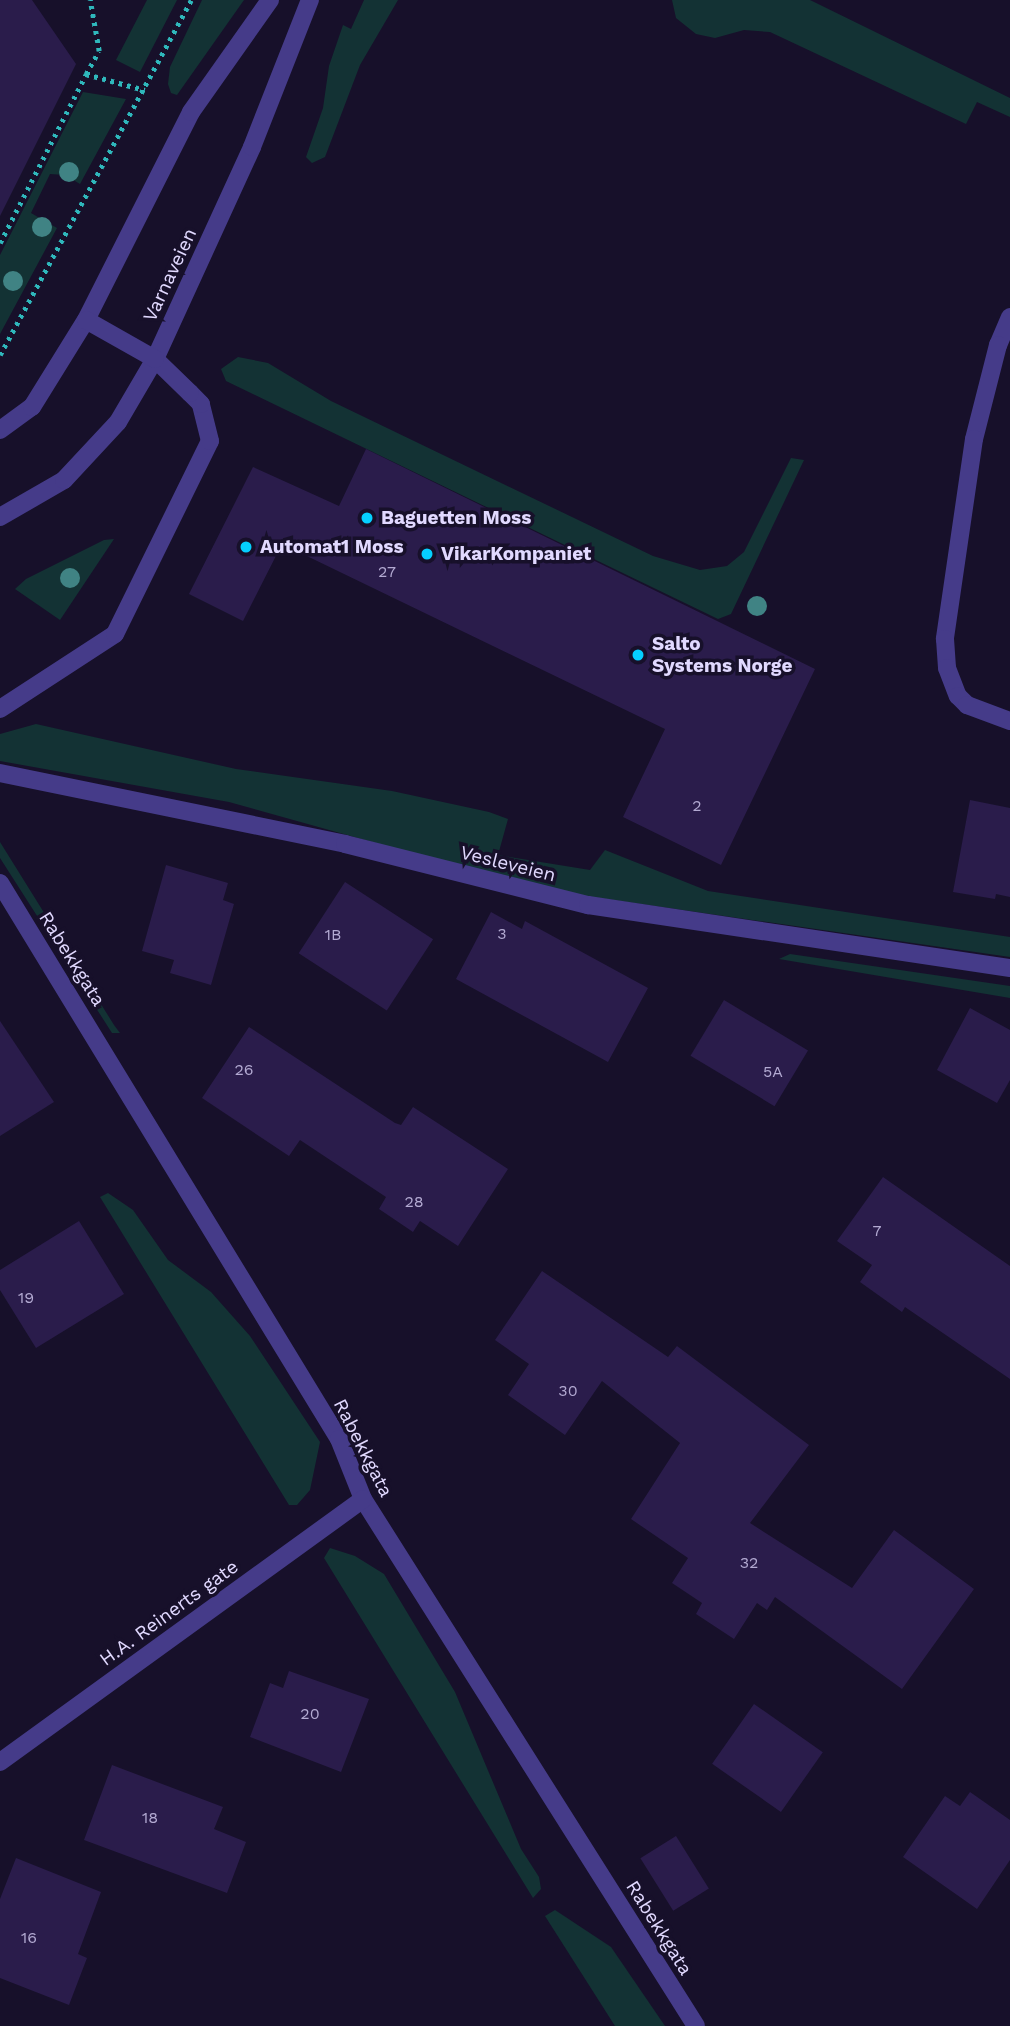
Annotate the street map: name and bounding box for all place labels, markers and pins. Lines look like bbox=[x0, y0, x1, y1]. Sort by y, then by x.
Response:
place label: Baguetten Moss bbox=[381, 507, 531, 529]
marker: Baguetten Moss bbox=[359, 510, 375, 526]
place label: Automat1 Moss bbox=[260, 536, 404, 558]
marker: Automat1 Moss bbox=[238, 539, 254, 555]
place label: VikarKompaniet bbox=[441, 543, 591, 565]
marker: VikarKompaniet bbox=[419, 546, 435, 562]
place label: Salto Systems Norge bbox=[652, 633, 792, 677]
marker: Salto Systems Norge bbox=[630, 647, 646, 663]

